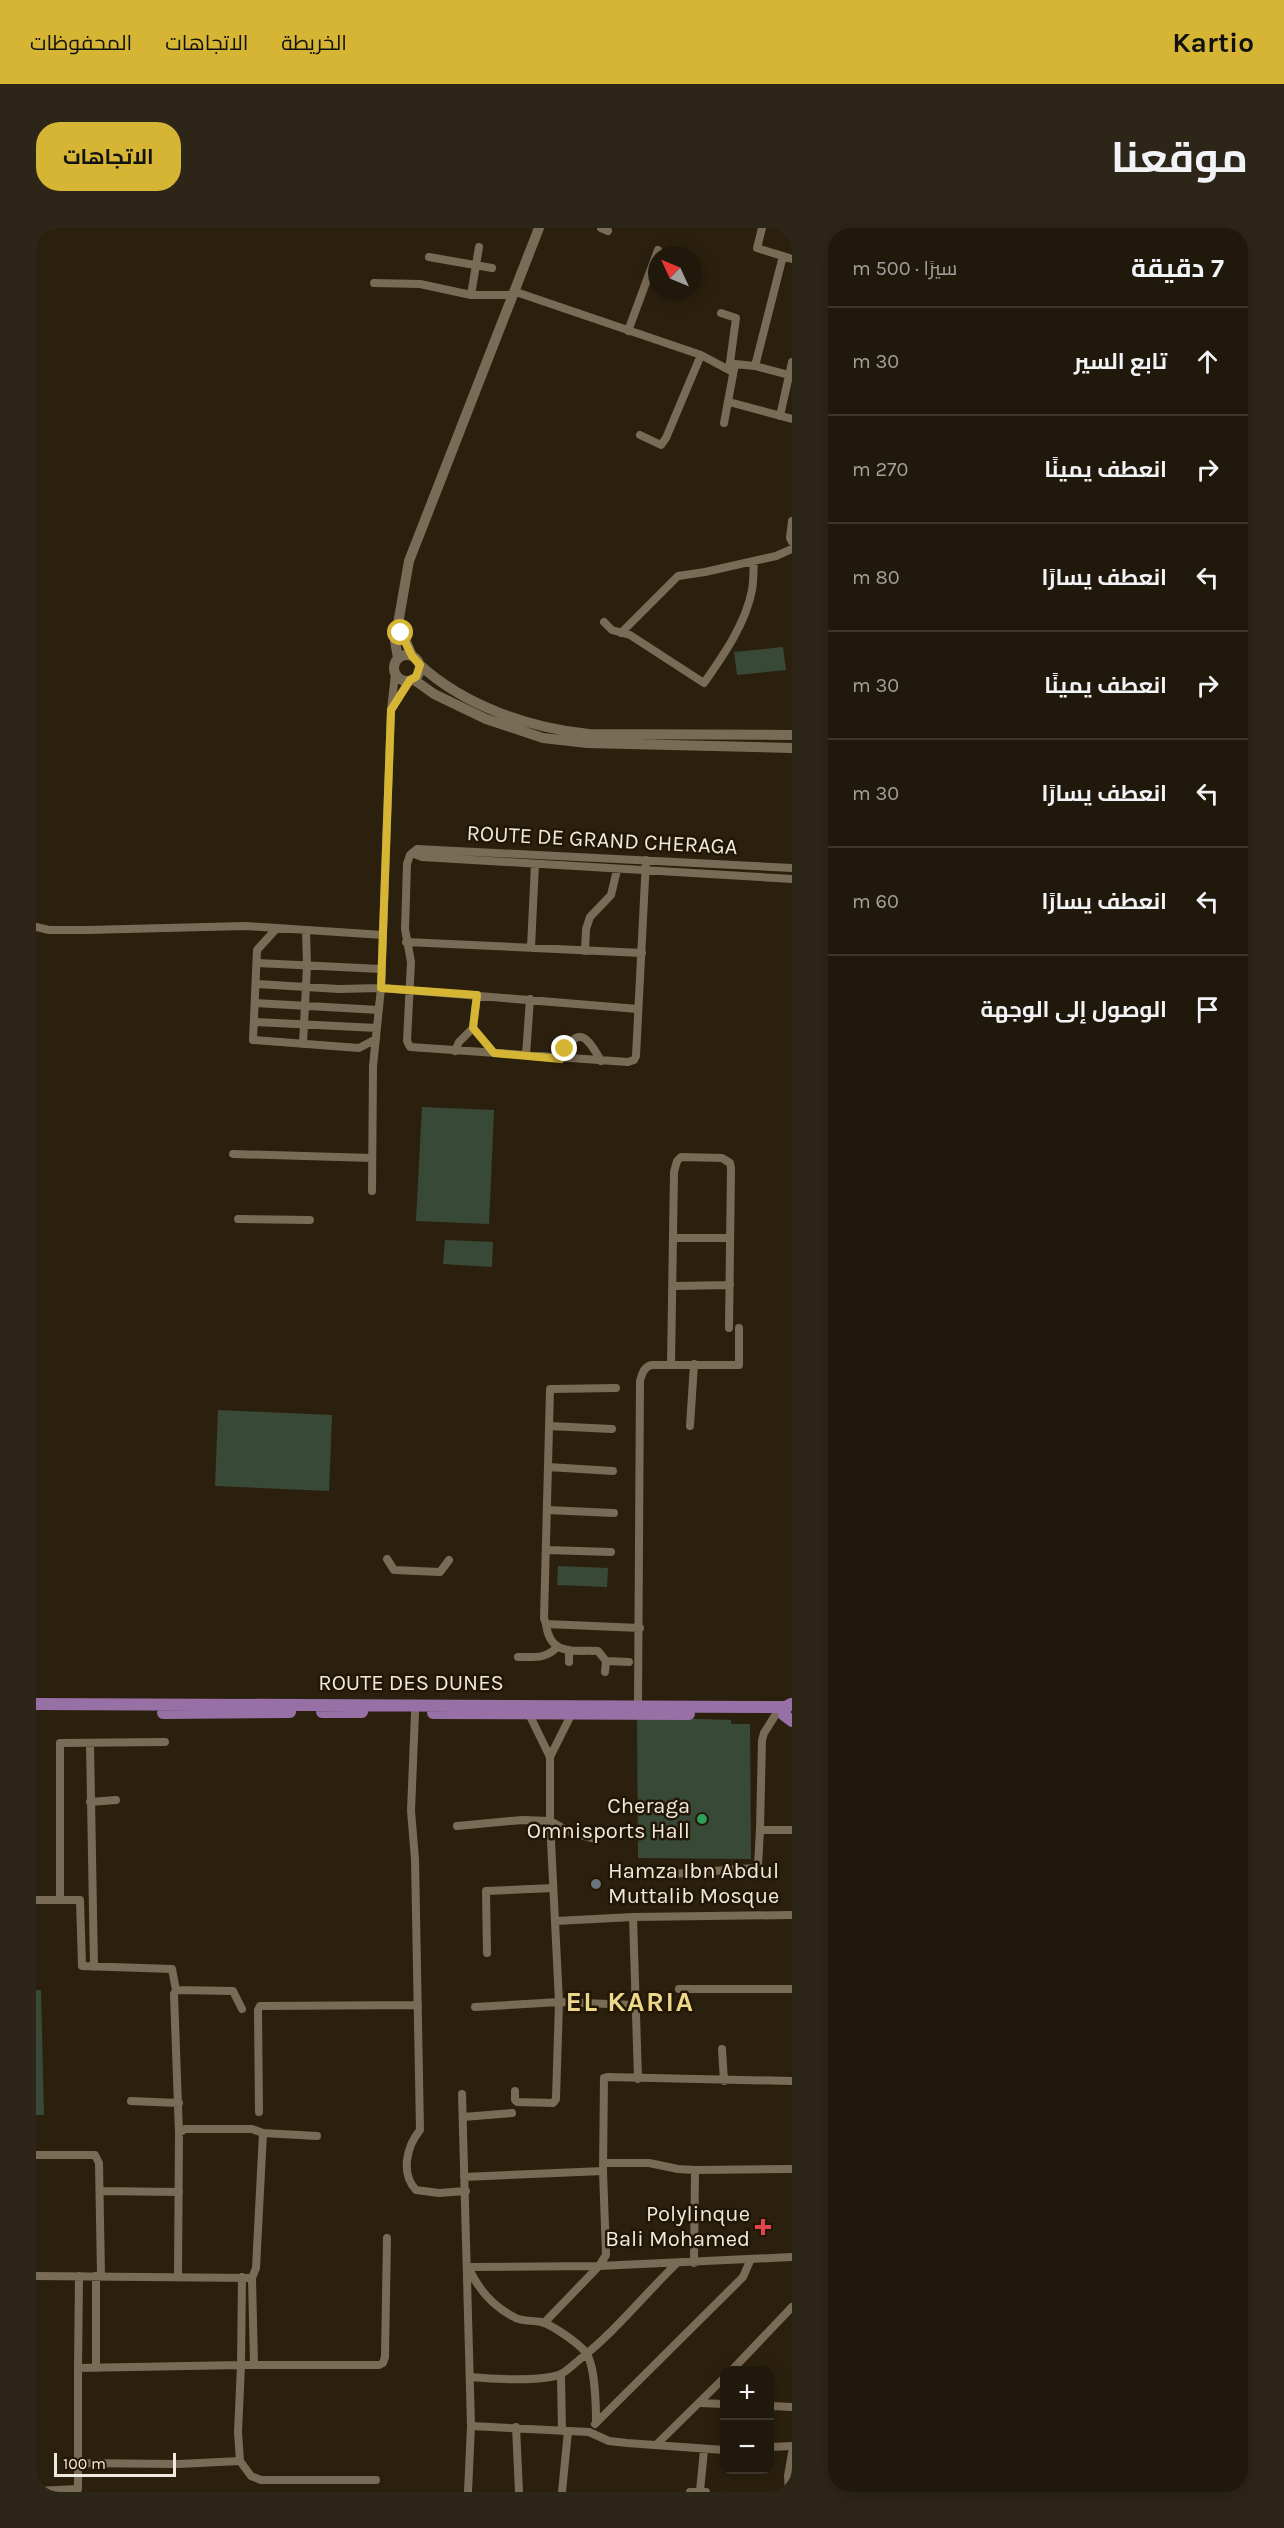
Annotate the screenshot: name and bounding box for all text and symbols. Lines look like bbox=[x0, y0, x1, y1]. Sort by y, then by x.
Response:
text: Kartio bbox=[1172, 26, 1254, 59]
text: المحفوظات bbox=[30, 31, 132, 55]
text: الاتجاهات bbox=[165, 31, 248, 55]
text: الخريطة bbox=[281, 31, 347, 55]
button: الاتجاهات bbox=[36, 122, 181, 191]
text: موقعنا bbox=[1111, 133, 1248, 183]
north arrow bbox=[648, 246, 702, 300]
text: 7 دقيقة bbox=[1131, 253, 1224, 284]
text: سيرًا · 500 m bbox=[852, 257, 957, 280]
icon: ahead bbox=[1191, 345, 1224, 378]
text: تابع السير bbox=[1074, 349, 1167, 375]
text: 30 m bbox=[852, 350, 899, 373]
icon: right bbox=[1191, 453, 1224, 486]
text: انعطف يمينًا bbox=[1044, 457, 1167, 483]
text: 270 m bbox=[852, 458, 908, 481]
icon: left bbox=[1191, 561, 1224, 594]
text: انعطف يسارًا bbox=[1041, 565, 1167, 591]
text: 80 m bbox=[852, 566, 900, 589]
route start bbox=[387, 619, 413, 645]
icon: right bbox=[1191, 669, 1224, 702]
text: انعطف يمينًا bbox=[1044, 673, 1167, 699]
text: 30 m bbox=[852, 674, 899, 697]
icon: left bbox=[1191, 777, 1224, 810]
text: انعطف يسارًا bbox=[1041, 781, 1167, 807]
text: 30 m bbox=[852, 782, 899, 805]
street label: ROUTE DE GRAND CHERAGA bbox=[466, 820, 739, 860]
icon: left bbox=[1191, 885, 1224, 918]
text: انعطف يسارًا bbox=[1041, 889, 1167, 915]
text: 60 m bbox=[852, 890, 899, 913]
icon: arrive bbox=[1191, 993, 1224, 1026]
text: الوصول إلى الوجهة bbox=[981, 997, 1167, 1023]
route end bbox=[551, 1035, 577, 1061]
street label: ROUTE DES DUNES bbox=[318, 1670, 504, 1696]
place label: Cheraga Omnisports Hall bbox=[527, 1793, 690, 1844]
marker: Cheraga Omnisports Hall bbox=[695, 1812, 709, 1826]
place label: Hamza Ibn Abdul Muttalib Mosque bbox=[608, 1858, 779, 1909]
marker: Hamza Ibn Abdul Muttalib Mosque bbox=[589, 1877, 603, 1891]
district label: EL KARIA bbox=[565, 1985, 695, 2018]
place label: Polylinque Bali Mohamed bbox=[605, 2201, 750, 2252]
marker: Polylinque Bali Mohamed bbox=[754, 2218, 772, 2236]
map controls bbox=[720, 2366, 774, 2474]
button: + bbox=[720, 2366, 774, 2420]
button: − bbox=[720, 2420, 774, 2474]
scale bar bbox=[54, 2450, 176, 2478]
text: 100 m bbox=[63, 2454, 106, 2473]

